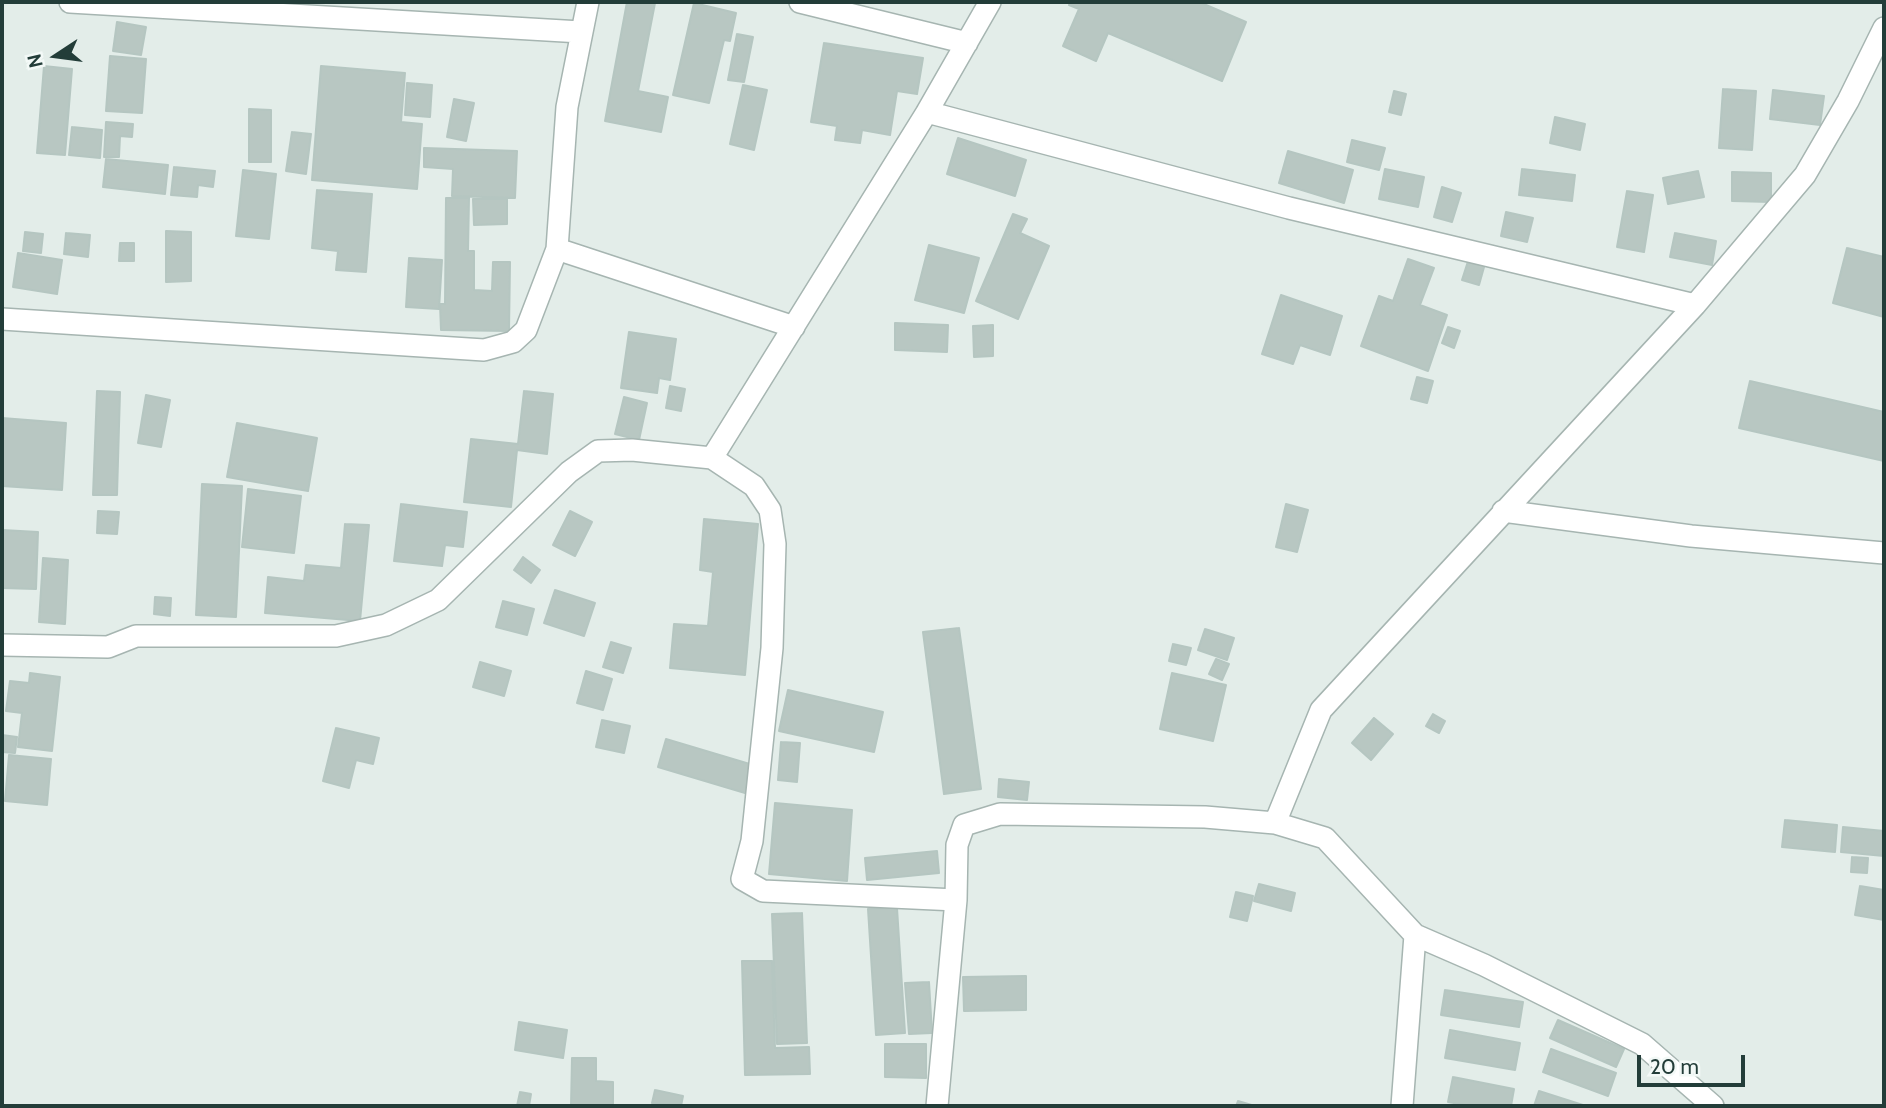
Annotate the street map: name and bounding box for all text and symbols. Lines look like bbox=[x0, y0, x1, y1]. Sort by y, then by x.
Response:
north arrow bbox=[21, 21, 91, 91]
text: N bbox=[22, 52, 48, 70]
scale bar bbox=[1641, 1042, 1750, 1086]
text: 20 m bbox=[1650, 1054, 1699, 1079]

